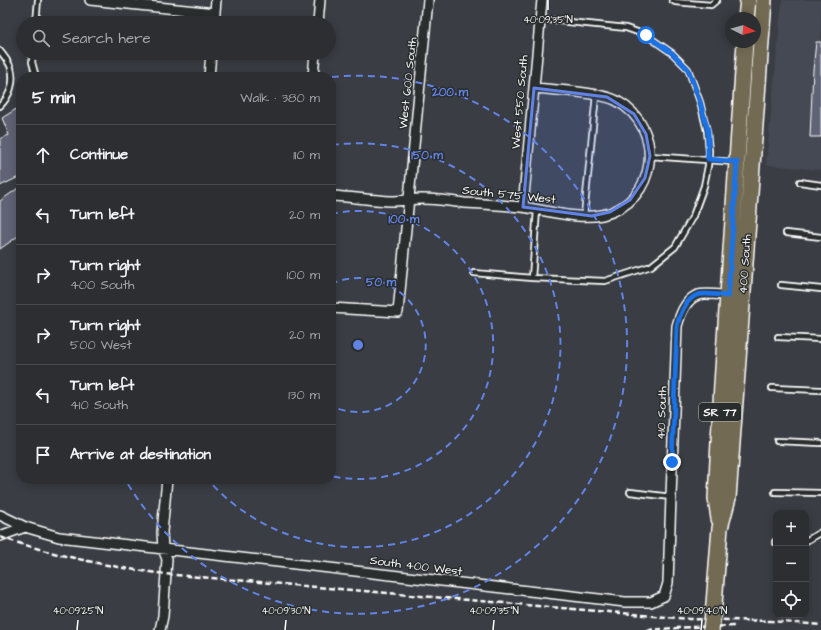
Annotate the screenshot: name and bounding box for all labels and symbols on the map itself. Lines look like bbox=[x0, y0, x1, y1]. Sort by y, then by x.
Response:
north arrow bbox=[725, 12, 761, 48]
text: 40°09'35"N bbox=[523, 13, 573, 27]
route start bbox=[637, 26, 655, 44]
street label: West 600 South bbox=[395, 36, 421, 130]
street label: West 550 South bbox=[507, 54, 533, 150]
text: 200 m bbox=[431, 84, 469, 101]
text: 150 m bbox=[411, 147, 444, 164]
street label: South 575 West bbox=[461, 182, 557, 208]
text: 100 m bbox=[389, 211, 420, 228]
street label: 400 South bbox=[734, 234, 756, 294]
text: 50 m bbox=[366, 274, 397, 291]
centre of rings bbox=[351, 338, 365, 352]
street label: 410 South bbox=[653, 386, 671, 440]
road number: SR 77 bbox=[699, 403, 741, 421]
route end bbox=[663, 453, 681, 471]
street label: South 400 West bbox=[369, 552, 463, 580]
text: 40°09'25"N bbox=[53, 604, 103, 618]
text: 40°09'30"N bbox=[262, 604, 310, 618]
text: 40°09'35"N bbox=[469, 604, 519, 618]
text: 40°09'40"N bbox=[677, 604, 727, 618]

